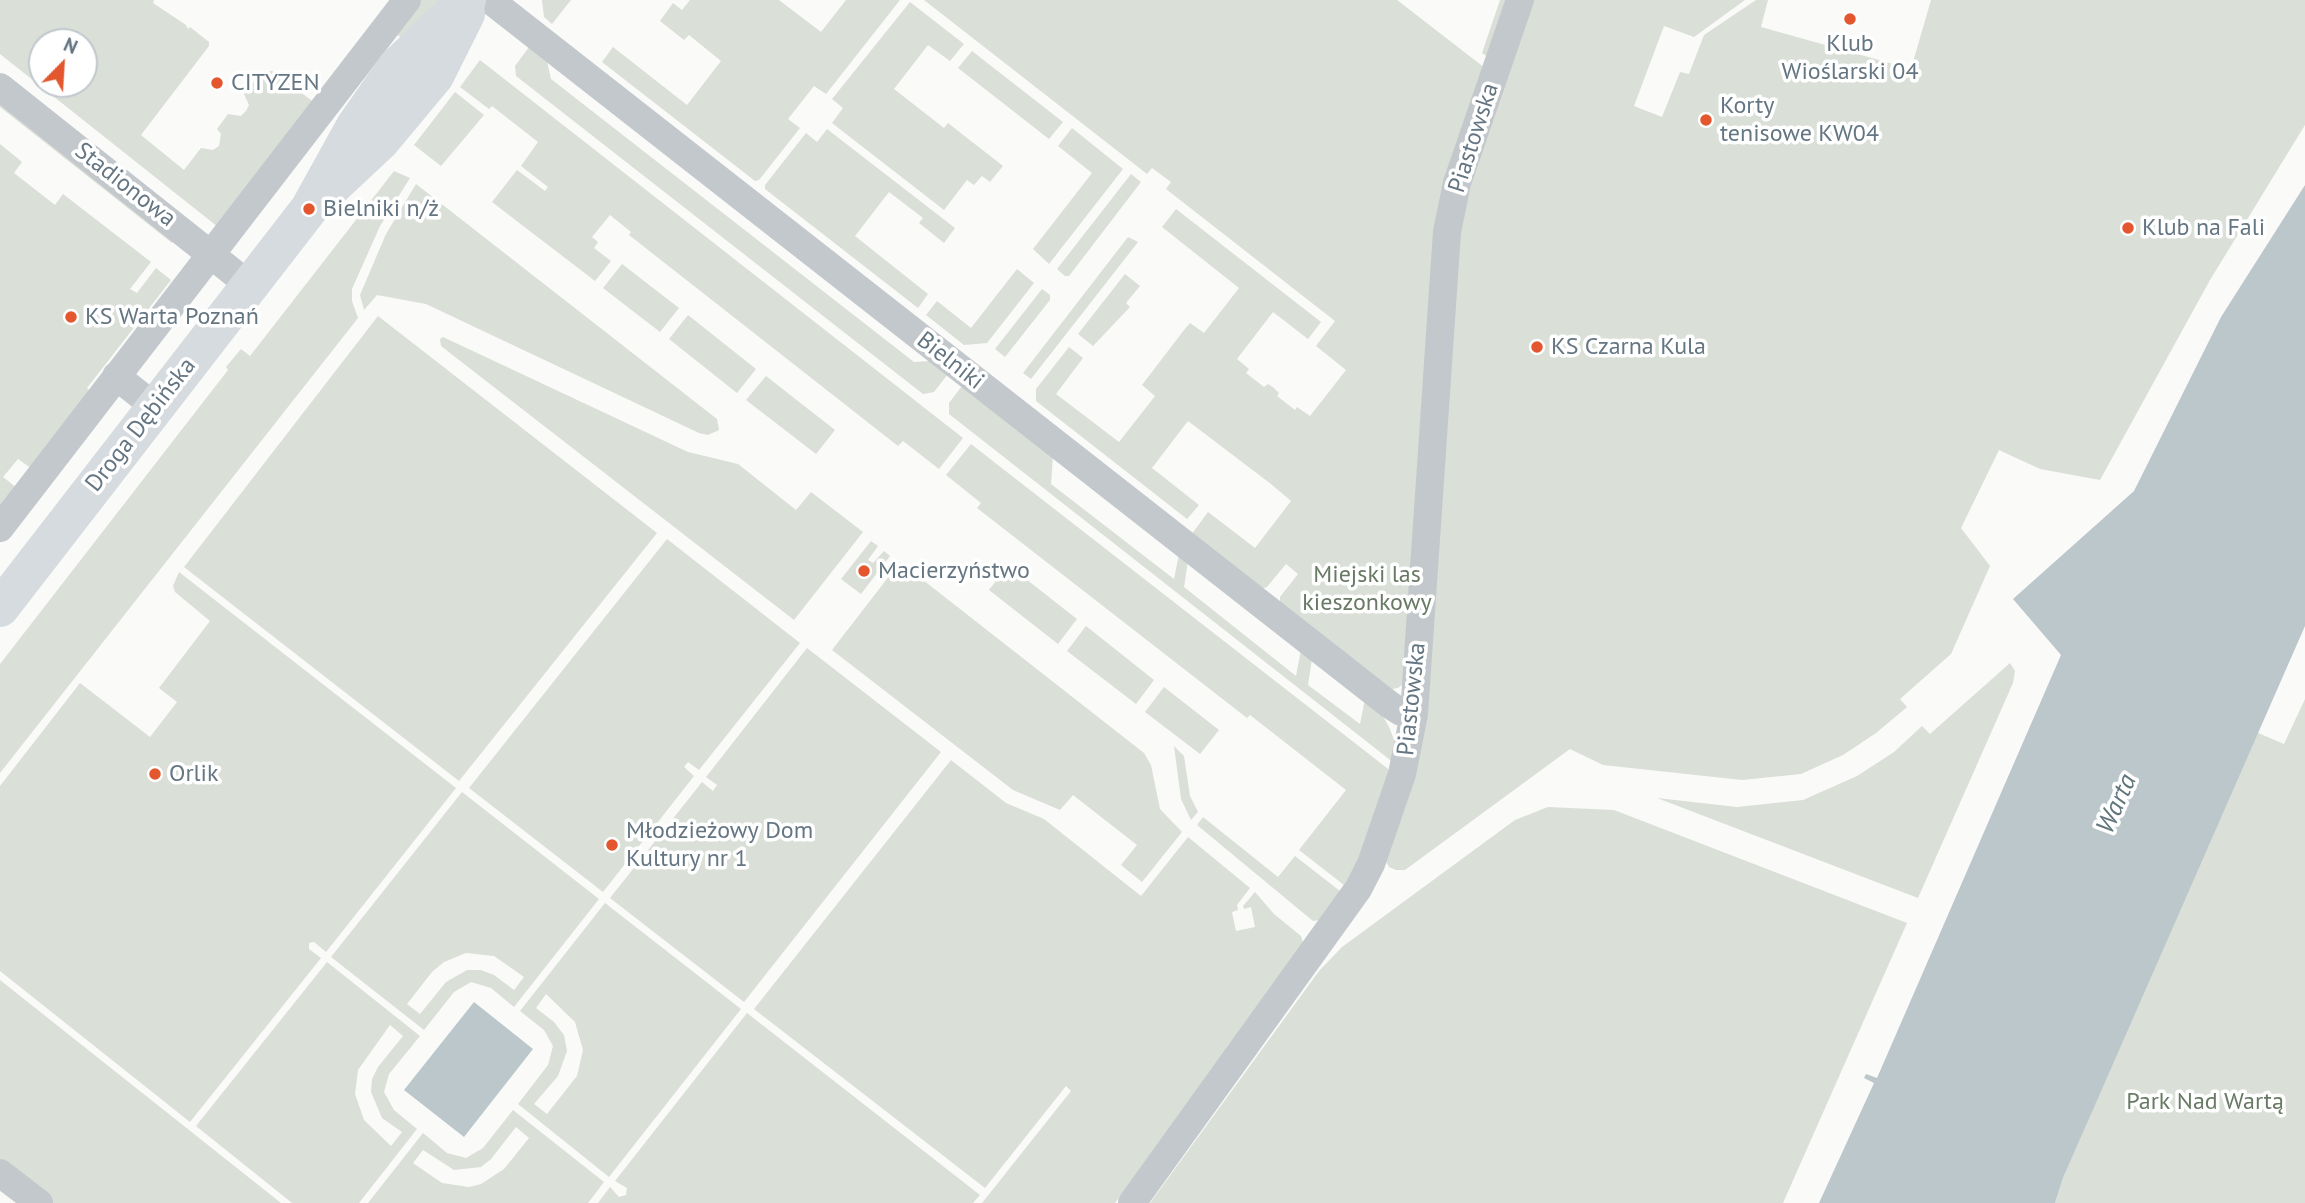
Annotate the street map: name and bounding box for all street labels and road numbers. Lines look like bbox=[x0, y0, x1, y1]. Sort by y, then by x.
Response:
street label: Piastowska bbox=[1443, 80, 1505, 196]
street label: Stadionowa bbox=[69, 137, 181, 233]
street label: Bielniki bbox=[911, 326, 989, 396]
street label: Droga Dębińska bbox=[80, 352, 202, 498]
street label: Piastowska bbox=[1392, 641, 1432, 757]

